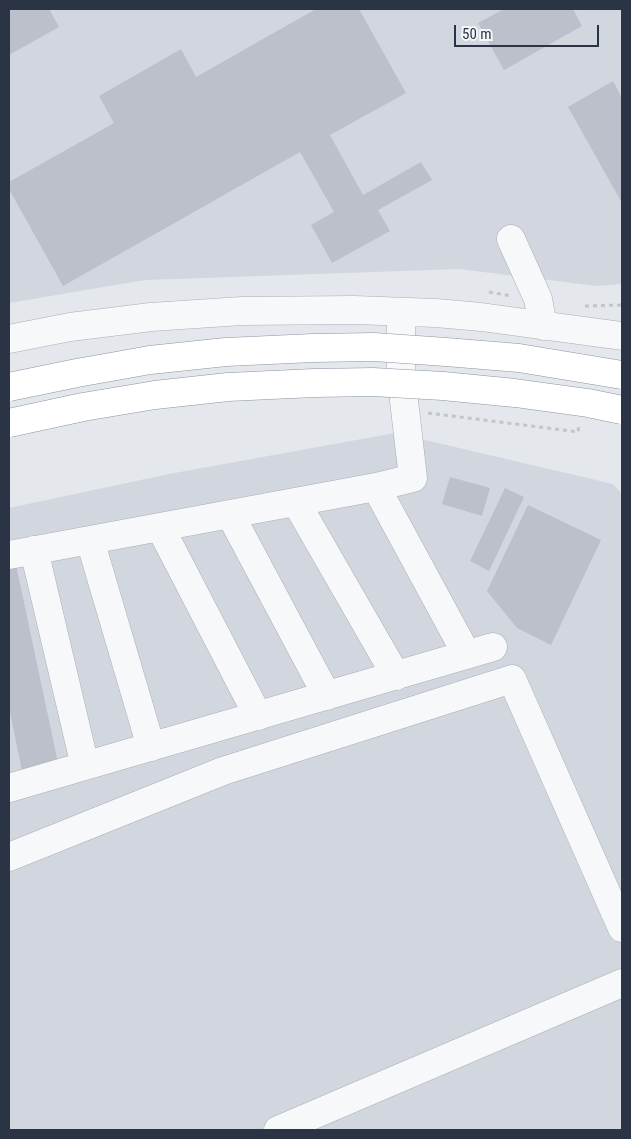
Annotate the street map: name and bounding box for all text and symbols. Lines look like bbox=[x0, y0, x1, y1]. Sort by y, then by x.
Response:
scale bar bbox=[456, 15, 601, 47]
text: 50 m bbox=[462, 25, 492, 43]

